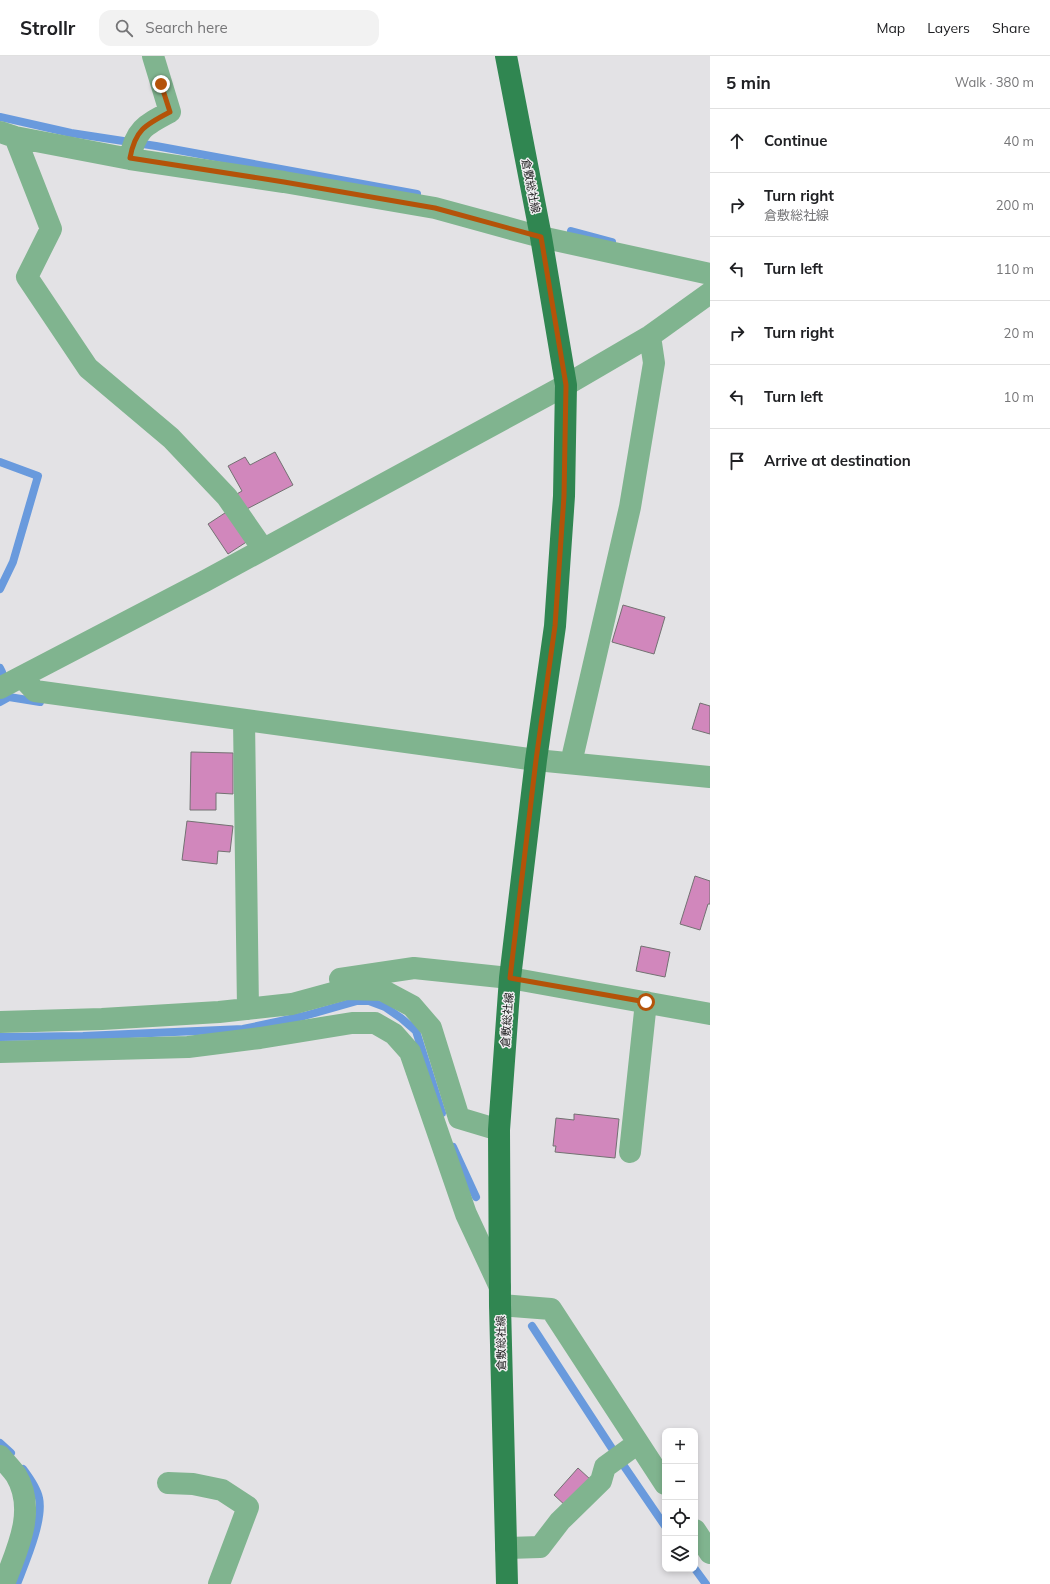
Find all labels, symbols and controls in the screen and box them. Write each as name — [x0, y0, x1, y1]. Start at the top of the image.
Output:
search box — [99, 10, 379, 46]
text: Strollr — [20, 16, 75, 40]
icon: search — [113, 17, 135, 39]
text: Search here — [145, 18, 228, 37]
text: Map — [876, 19, 905, 37]
text: Layers — [927, 19, 970, 37]
text: Share — [992, 19, 1030, 37]
text: 5 min — [726, 72, 771, 93]
text: Walk · 380 m — [955, 74, 1034, 90]
route end — [152, 75, 170, 93]
icon: ahead — [726, 130, 748, 152]
text: Continue — [764, 131, 827, 150]
text: 40 m — [1004, 133, 1034, 149]
street label: 倉敷総社線 — [519, 158, 543, 214]
text: Turn right — [764, 186, 834, 205]
icon: right — [726, 194, 748, 216]
text: 200 m — [996, 197, 1034, 213]
text: 倉敷総社線 — [764, 207, 829, 223]
icon: left — [726, 258, 748, 280]
text: Turn left — [764, 259, 823, 278]
text: 110 m — [996, 261, 1034, 277]
icon: right — [726, 322, 748, 344]
text: Turn right — [764, 323, 834, 342]
text: 20 m — [1004, 325, 1034, 341]
icon: left — [726, 386, 748, 408]
text: Turn left — [764, 387, 823, 406]
text: 10 m — [1004, 389, 1034, 405]
icon: arrive — [726, 450, 748, 472]
text: Arrive at destination — [764, 451, 911, 470]
street label: 倉敷総社線 — [498, 992, 516, 1048]
route start — [637, 993, 655, 1011]
street label: 倉敷総社線 — [494, 1315, 508, 1371]
map controls — [662, 1428, 698, 1572]
button: + — [662, 1428, 698, 1464]
button: − — [662, 1464, 698, 1500]
button: locate — [662, 1500, 698, 1536]
button: layers — [662, 1536, 698, 1572]

